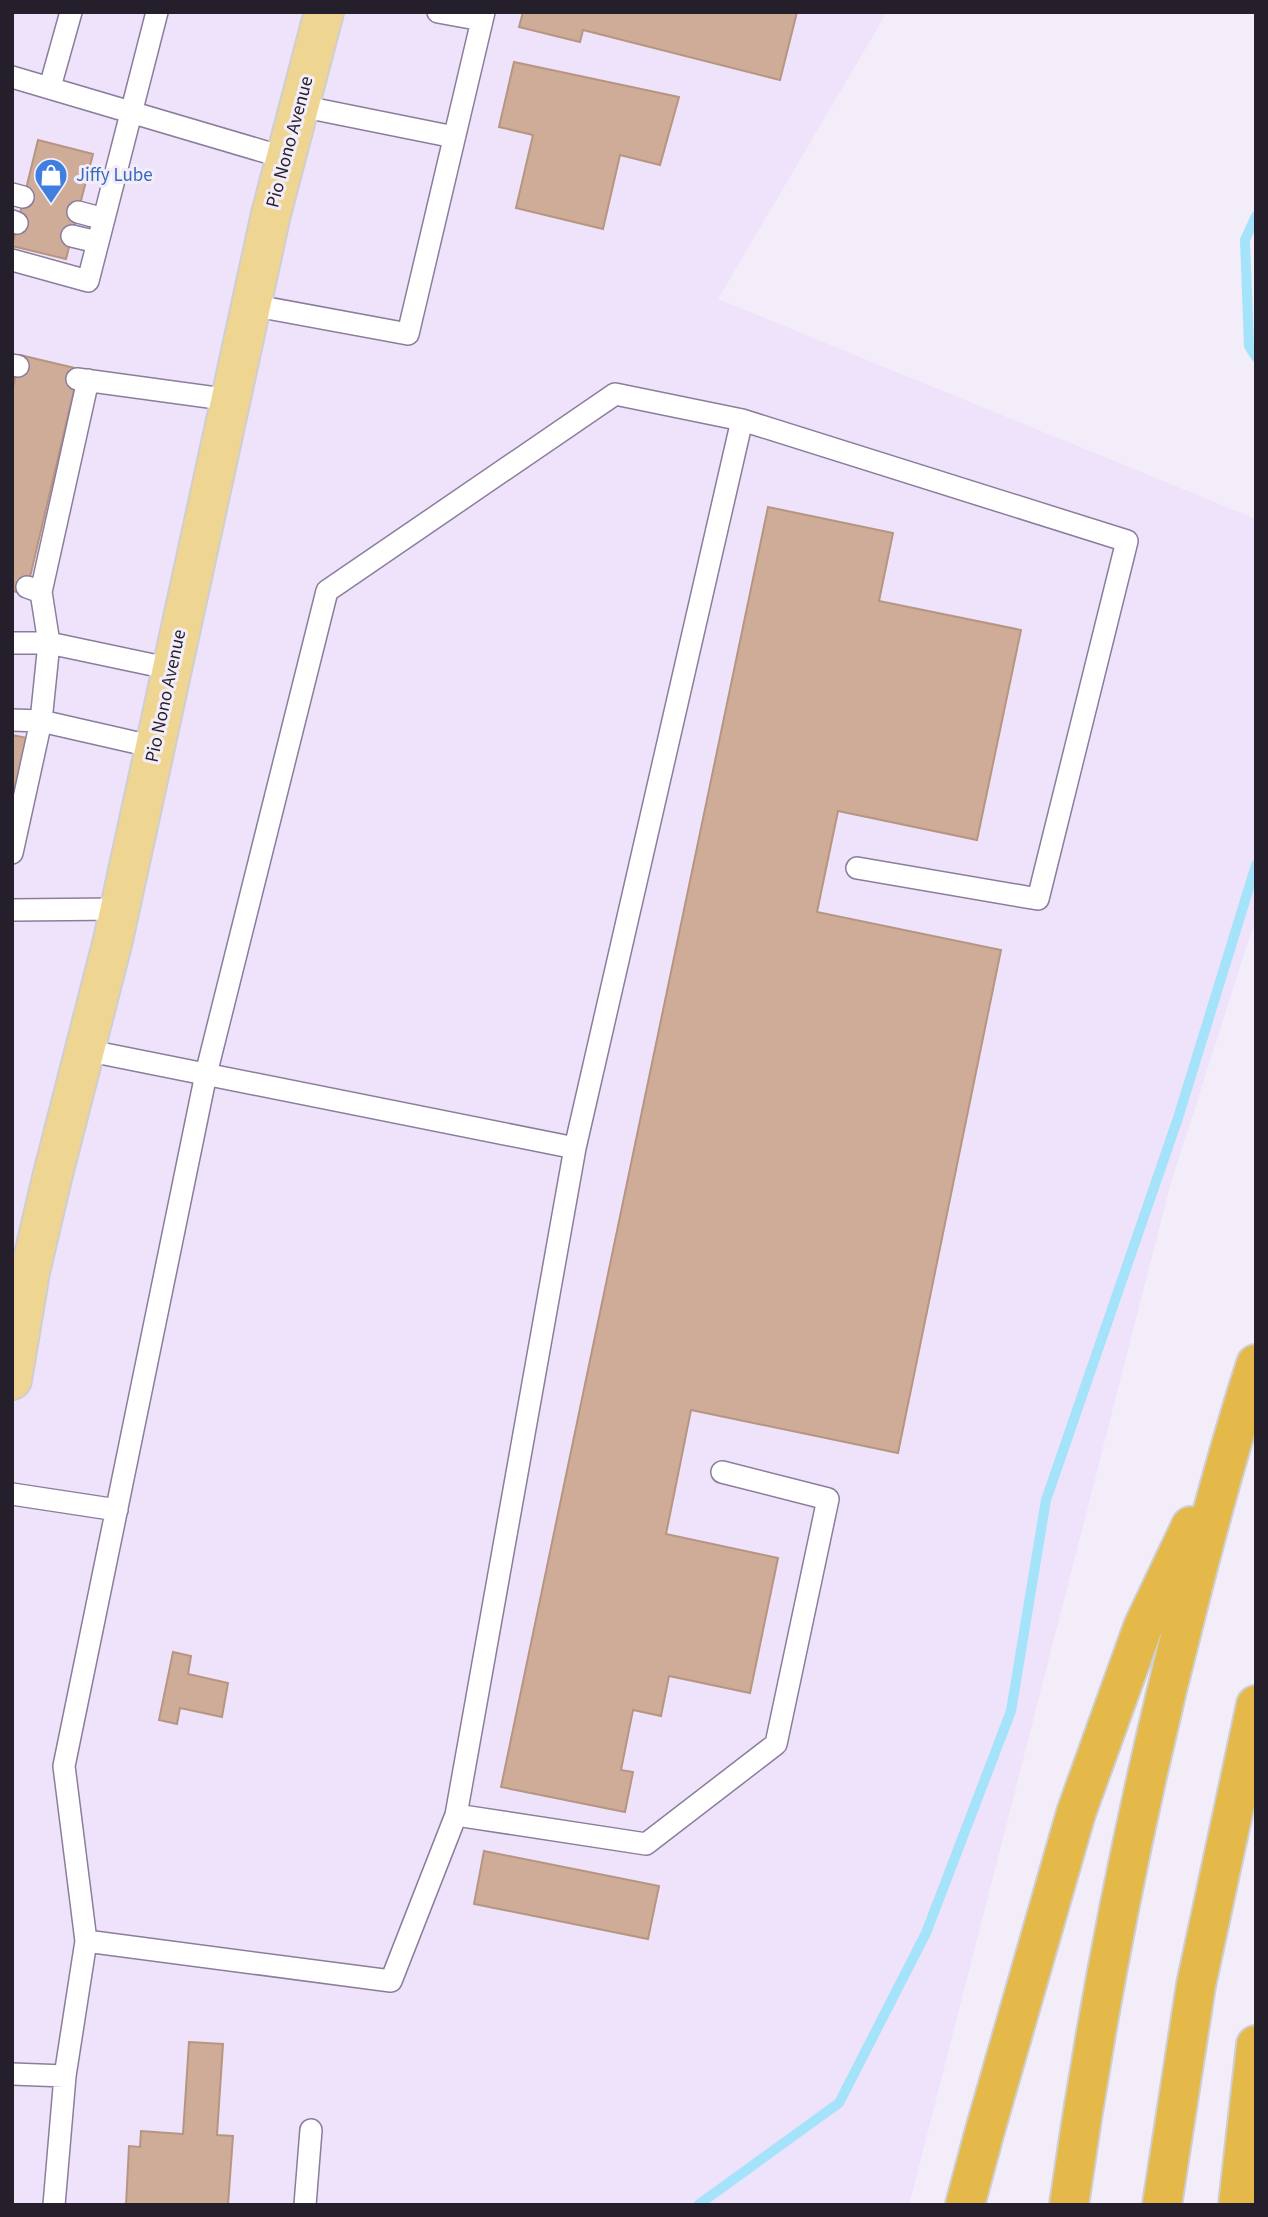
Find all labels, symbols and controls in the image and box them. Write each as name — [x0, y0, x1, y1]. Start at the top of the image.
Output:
street label: Pio Nono Avenue — [259, 73, 321, 211]
shop icon: Jiffy Lube — [32, 156, 70, 205]
place label: Jiffy Lube — [76, 162, 153, 189]
street label: Pio Nono Avenue — [139, 627, 193, 765]

